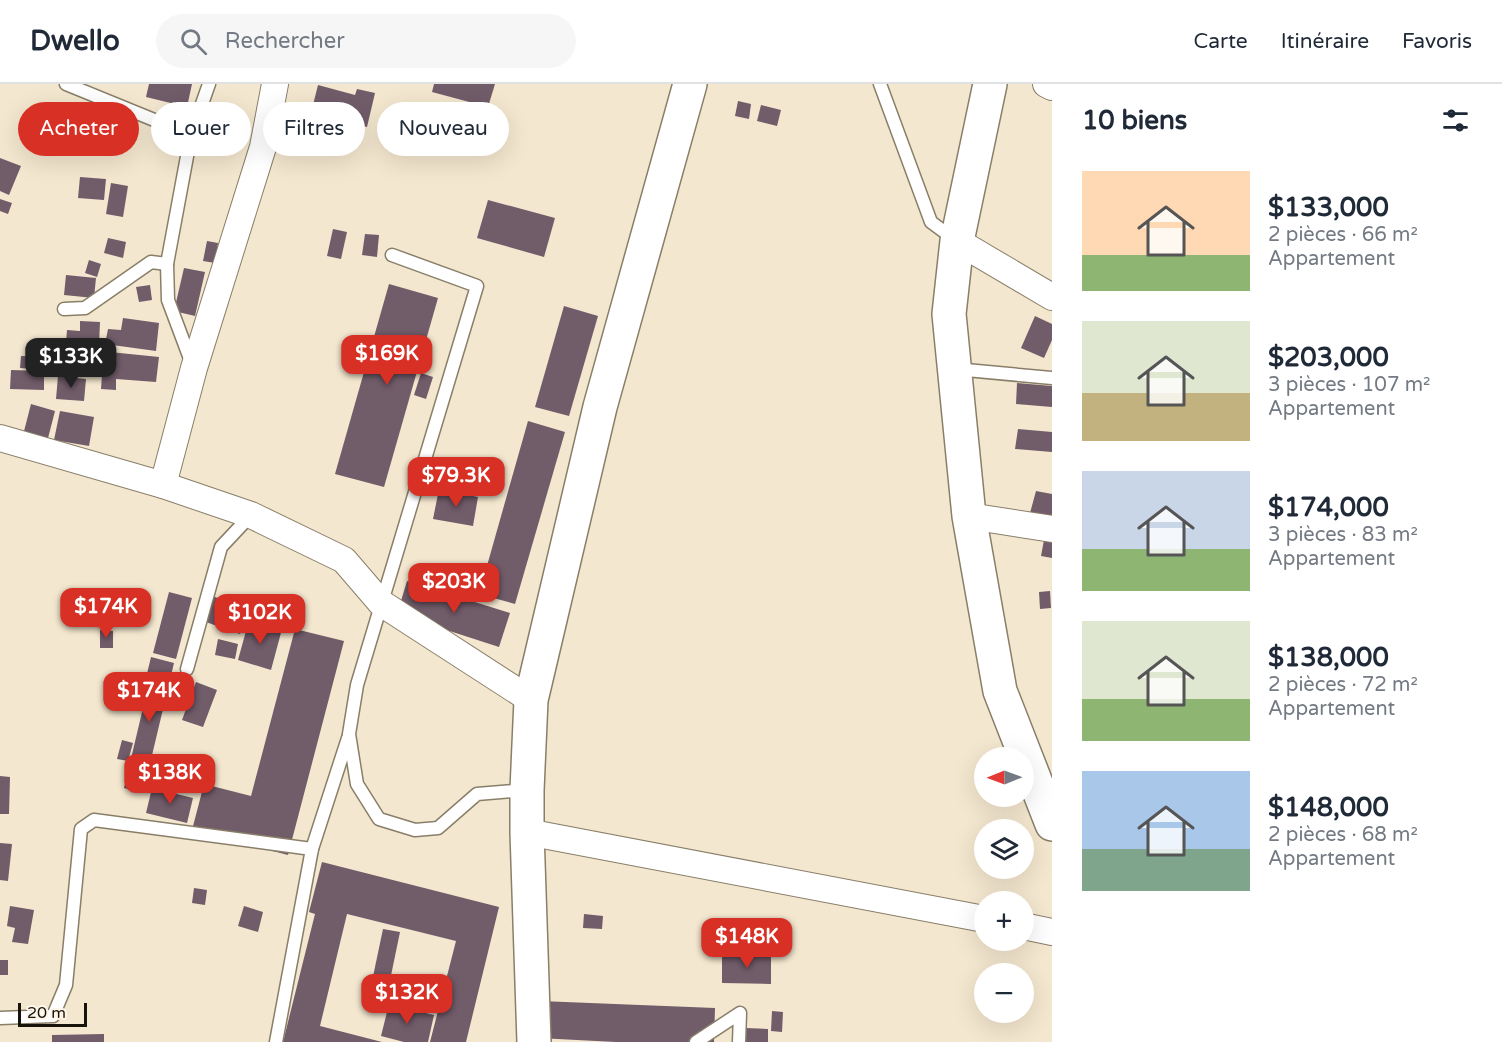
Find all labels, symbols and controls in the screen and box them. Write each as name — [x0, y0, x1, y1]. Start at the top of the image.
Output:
search box — [156, 14, 576, 68]
text: Dwello — [30, 24, 120, 58]
icon: search — [177, 25, 210, 58]
text: Rechercher — [225, 28, 345, 54]
text: Carte — [1194, 29, 1248, 54]
text: Itinéraire — [1281, 29, 1369, 54]
text: Favoris — [1402, 29, 1472, 54]
chip: Acheter — [18, 102, 139, 156]
chip: Louer — [151, 102, 251, 156]
chip: Filtres — [263, 102, 365, 156]
chip: Nouveau — [377, 102, 509, 156]
icon: filters — [1439, 104, 1472, 137]
text: 10 biens — [1082, 105, 1187, 136]
text: $133,000 — [1268, 192, 1389, 223]
icon: home — [1130, 195, 1202, 267]
text: 2 pièces · 66 m² — [1268, 223, 1418, 247]
text: Appartement — [1268, 247, 1395, 271]
pin: $169K — [345, 335, 429, 386]
pin: $133K — [29, 338, 113, 389]
text: $169K — [355, 342, 419, 366]
text: $203,000 — [1268, 342, 1389, 373]
text: $133K — [39, 345, 103, 369]
icon: home — [1130, 345, 1202, 417]
text: 3 pièces · 107 m² — [1268, 373, 1430, 397]
text: Appartement — [1268, 397, 1395, 421]
pin: $79.3K — [407, 457, 505, 508]
text: $79.3K — [422, 464, 490, 488]
text: $174,000 — [1268, 492, 1389, 523]
icon: home — [1130, 495, 1202, 567]
text: 3 pièces · 83 m² — [1268, 523, 1418, 547]
text: Appartement — [1268, 547, 1395, 571]
pin: $203K — [412, 563, 496, 614]
text: $203K — [422, 570, 486, 594]
pin: $174K — [64, 588, 148, 639]
pin: $102K — [218, 594, 302, 645]
text: $174K — [74, 595, 138, 619]
text: $102K — [228, 601, 292, 625]
text: $138,000 — [1268, 642, 1389, 673]
icon: home — [1130, 645, 1202, 717]
pin: $174K — [107, 672, 191, 723]
text: 2 pièces · 72 m² — [1268, 673, 1418, 697]
text: $174K — [117, 679, 181, 703]
text: Appartement — [1268, 697, 1395, 721]
north arrow — [974, 747, 1034, 807]
map controls — [974, 747, 1034, 1023]
pin: $138K — [128, 754, 212, 805]
text: $138K — [138, 761, 202, 785]
text: $148,000 — [1268, 792, 1389, 823]
icon: home — [1130, 795, 1202, 867]
button: layers — [974, 819, 1034, 879]
text: 2 pièces · 68 m² — [1268, 823, 1418, 847]
text: Appartement — [1268, 847, 1395, 871]
button: + — [974, 891, 1034, 951]
pin: $148K — [705, 918, 789, 969]
text: $148K — [715, 925, 779, 949]
button: − — [974, 963, 1034, 1023]
pin: $132K — [365, 974, 449, 1025]
text: $132K — [375, 981, 439, 1005]
scale bar — [18, 1000, 87, 1028]
text: 20 m — [27, 1003, 66, 1023]

